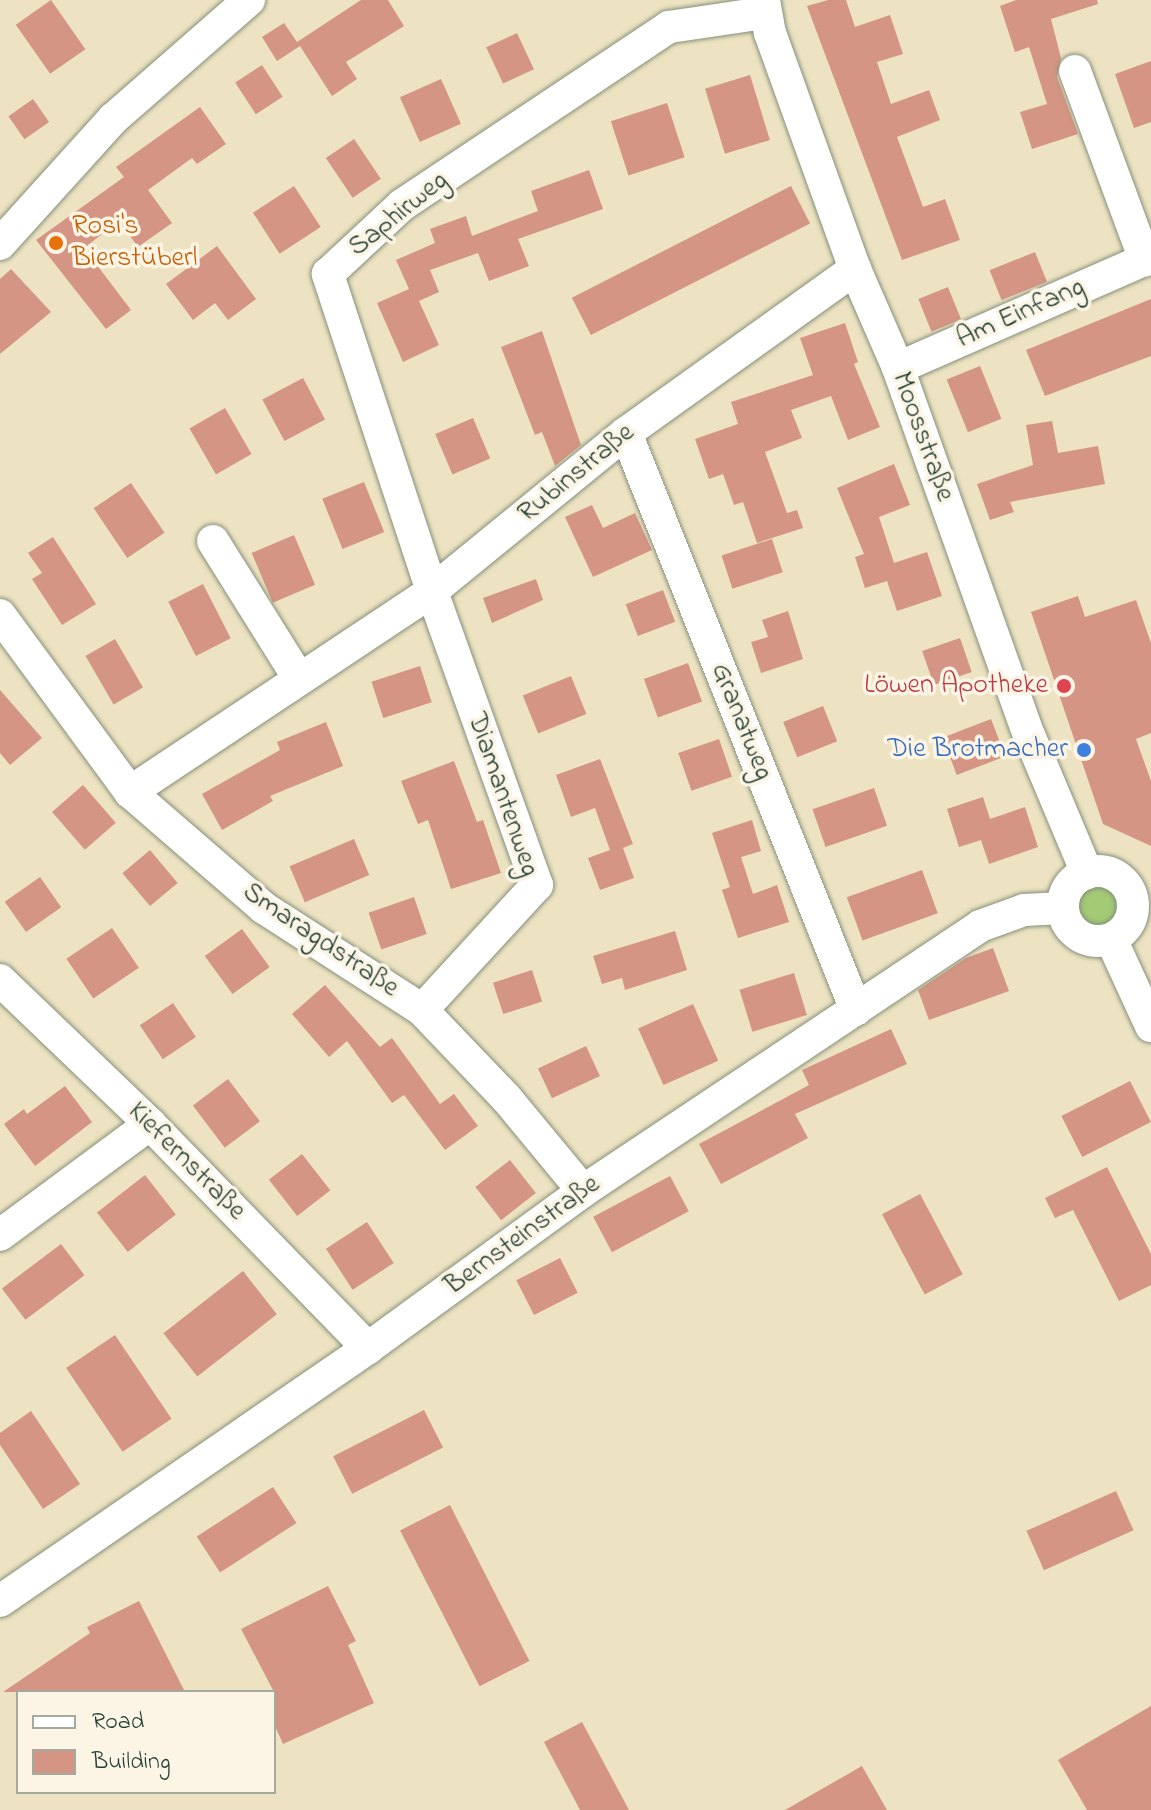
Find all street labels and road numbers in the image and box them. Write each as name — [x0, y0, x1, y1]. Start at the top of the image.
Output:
street label: Saphirweg — [343, 165, 455, 265]
street label: Am Einfang — [952, 271, 1090, 357]
street label: Moosstraße — [883, 368, 961, 506]
street label: Rubinstraße — [512, 417, 642, 531]
street label: Granatweg — [702, 659, 780, 785]
street label: Diamantenweg — [458, 709, 546, 881]
street label: Smaragdstraße — [235, 876, 405, 1006]
street label: Kiefernstraße — [120, 1096, 252, 1228]
street label: Bernsteinstraße — [439, 1168, 607, 1304]

